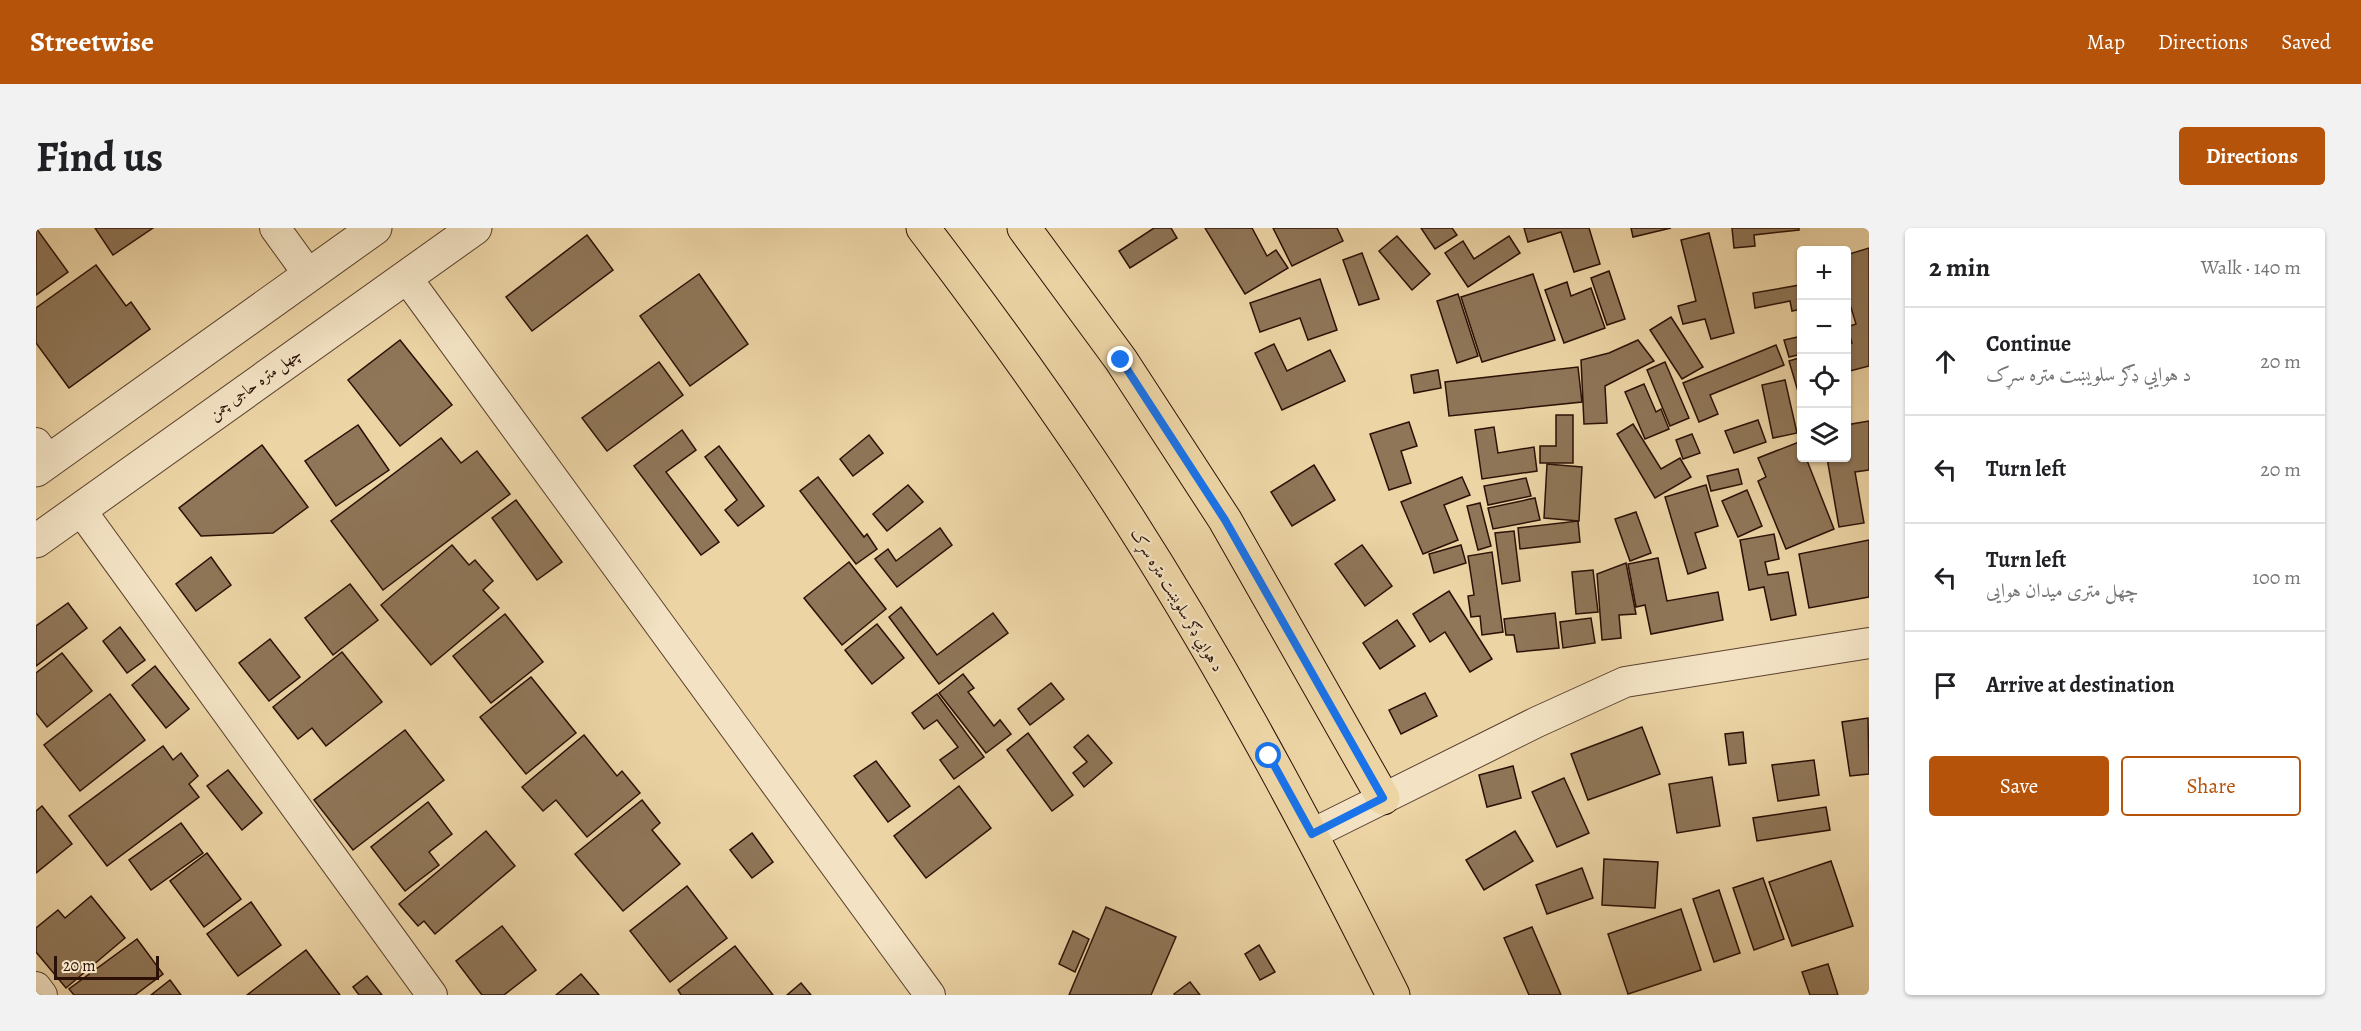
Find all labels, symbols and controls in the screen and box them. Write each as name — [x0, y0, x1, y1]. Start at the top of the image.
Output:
text: Streetwise — [30, 23, 154, 61]
text: Map — [2087, 28, 2125, 56]
text: Directions — [2158, 28, 2248, 56]
text: Saved — [2281, 28, 2331, 56]
button: Directions — [2179, 127, 2325, 185]
text: Find us — [36, 128, 163, 185]
map controls — [1797, 246, 1851, 462]
button: + — [1797, 246, 1851, 300]
text: 2 min — [1929, 250, 1990, 285]
text: Walk · 140 m — [2201, 254, 2301, 281]
button: − — [1797, 300, 1851, 354]
text: Continue — [1986, 329, 2071, 359]
street label: چهل متره حاجی چمن — [204, 343, 306, 425]
icon: ahead — [1929, 345, 1962, 378]
route end — [1107, 346, 1133, 372]
text: 20 m — [2260, 348, 2301, 375]
button: locate — [1797, 354, 1851, 408]
text: د هوايي ډګر سلویښت متره سړک — [1986, 361, 2191, 388]
button: layers — [1797, 408, 1851, 462]
icon: left — [1929, 453, 1962, 486]
text: Turn left — [1986, 454, 2066, 484]
text: 20 m — [2260, 456, 2301, 483]
street label: د هوايي ډګر سلویښت متره سړک — [1124, 524, 1229, 677]
text: Turn left — [1986, 545, 2066, 575]
icon: left — [1929, 561, 1962, 594]
text: 100 m — [2252, 564, 2301, 591]
text: چهل متری میدان هوایی — [1986, 577, 2139, 604]
icon: arrive — [1929, 669, 1962, 702]
text: Arrive at destination — [1986, 670, 2175, 700]
route start — [1255, 742, 1281, 768]
button: Save — [1929, 756, 2109, 816]
button: Share — [2121, 756, 2301, 816]
scale bar — [54, 953, 159, 980]
text: 20 m — [63, 955, 96, 977]

